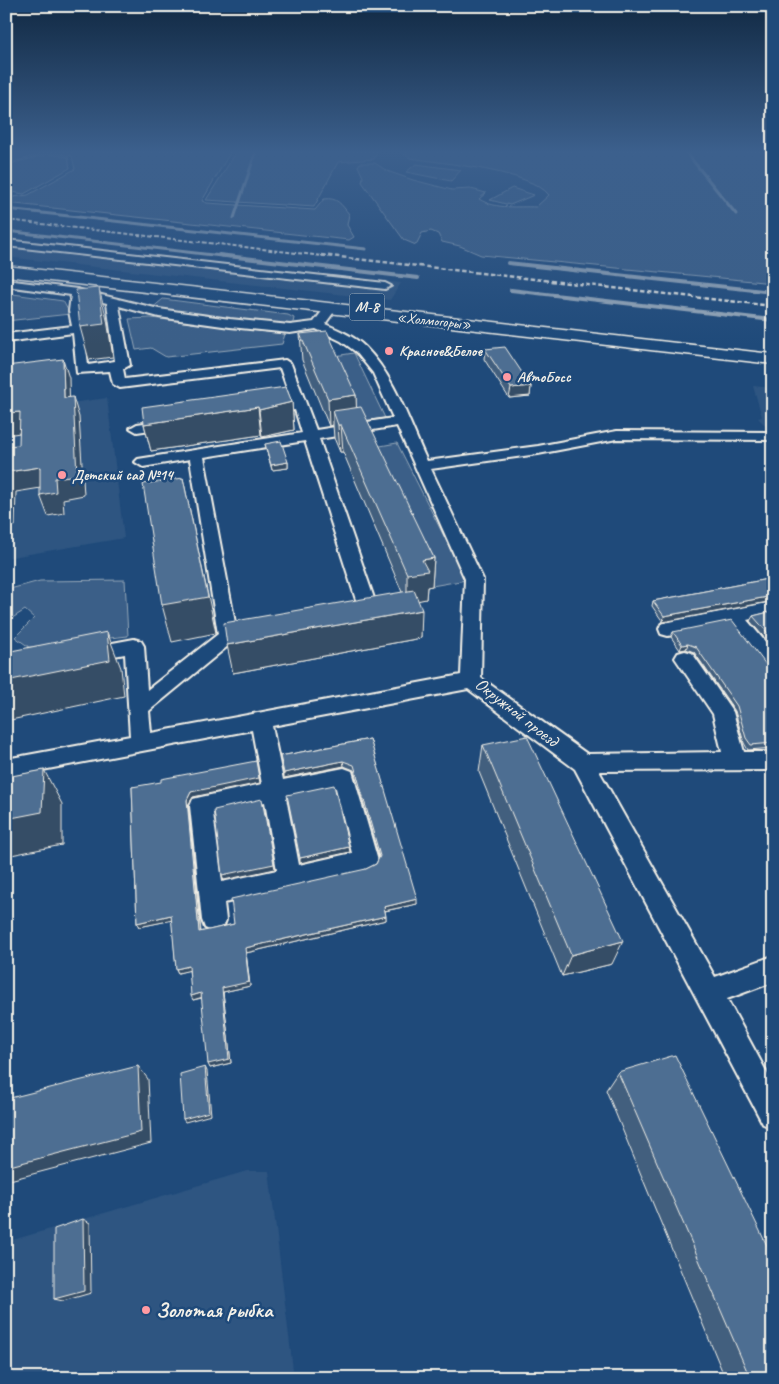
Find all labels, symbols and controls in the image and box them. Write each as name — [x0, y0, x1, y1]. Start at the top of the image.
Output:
road number: М-8 — [350, 294, 384, 320]
street label: «Холмогоры» — [396, 308, 472, 334]
place label: Красное&Белое — [399, 342, 483, 361]
marker: Красное&Белое — [383, 345, 395, 357]
place label: АвтоБосс — [517, 368, 572, 387]
marker: АвтоБосс — [501, 371, 513, 383]
place label: Детский сад №14 — [72, 466, 175, 485]
marker: Детский сад №14 — [56, 469, 68, 481]
street label: Окружной проезд — [471, 673, 564, 752]
place label: Золотая рыбка — [156, 1297, 274, 1323]
marker: Золотая рыбка — [140, 1304, 152, 1316]

